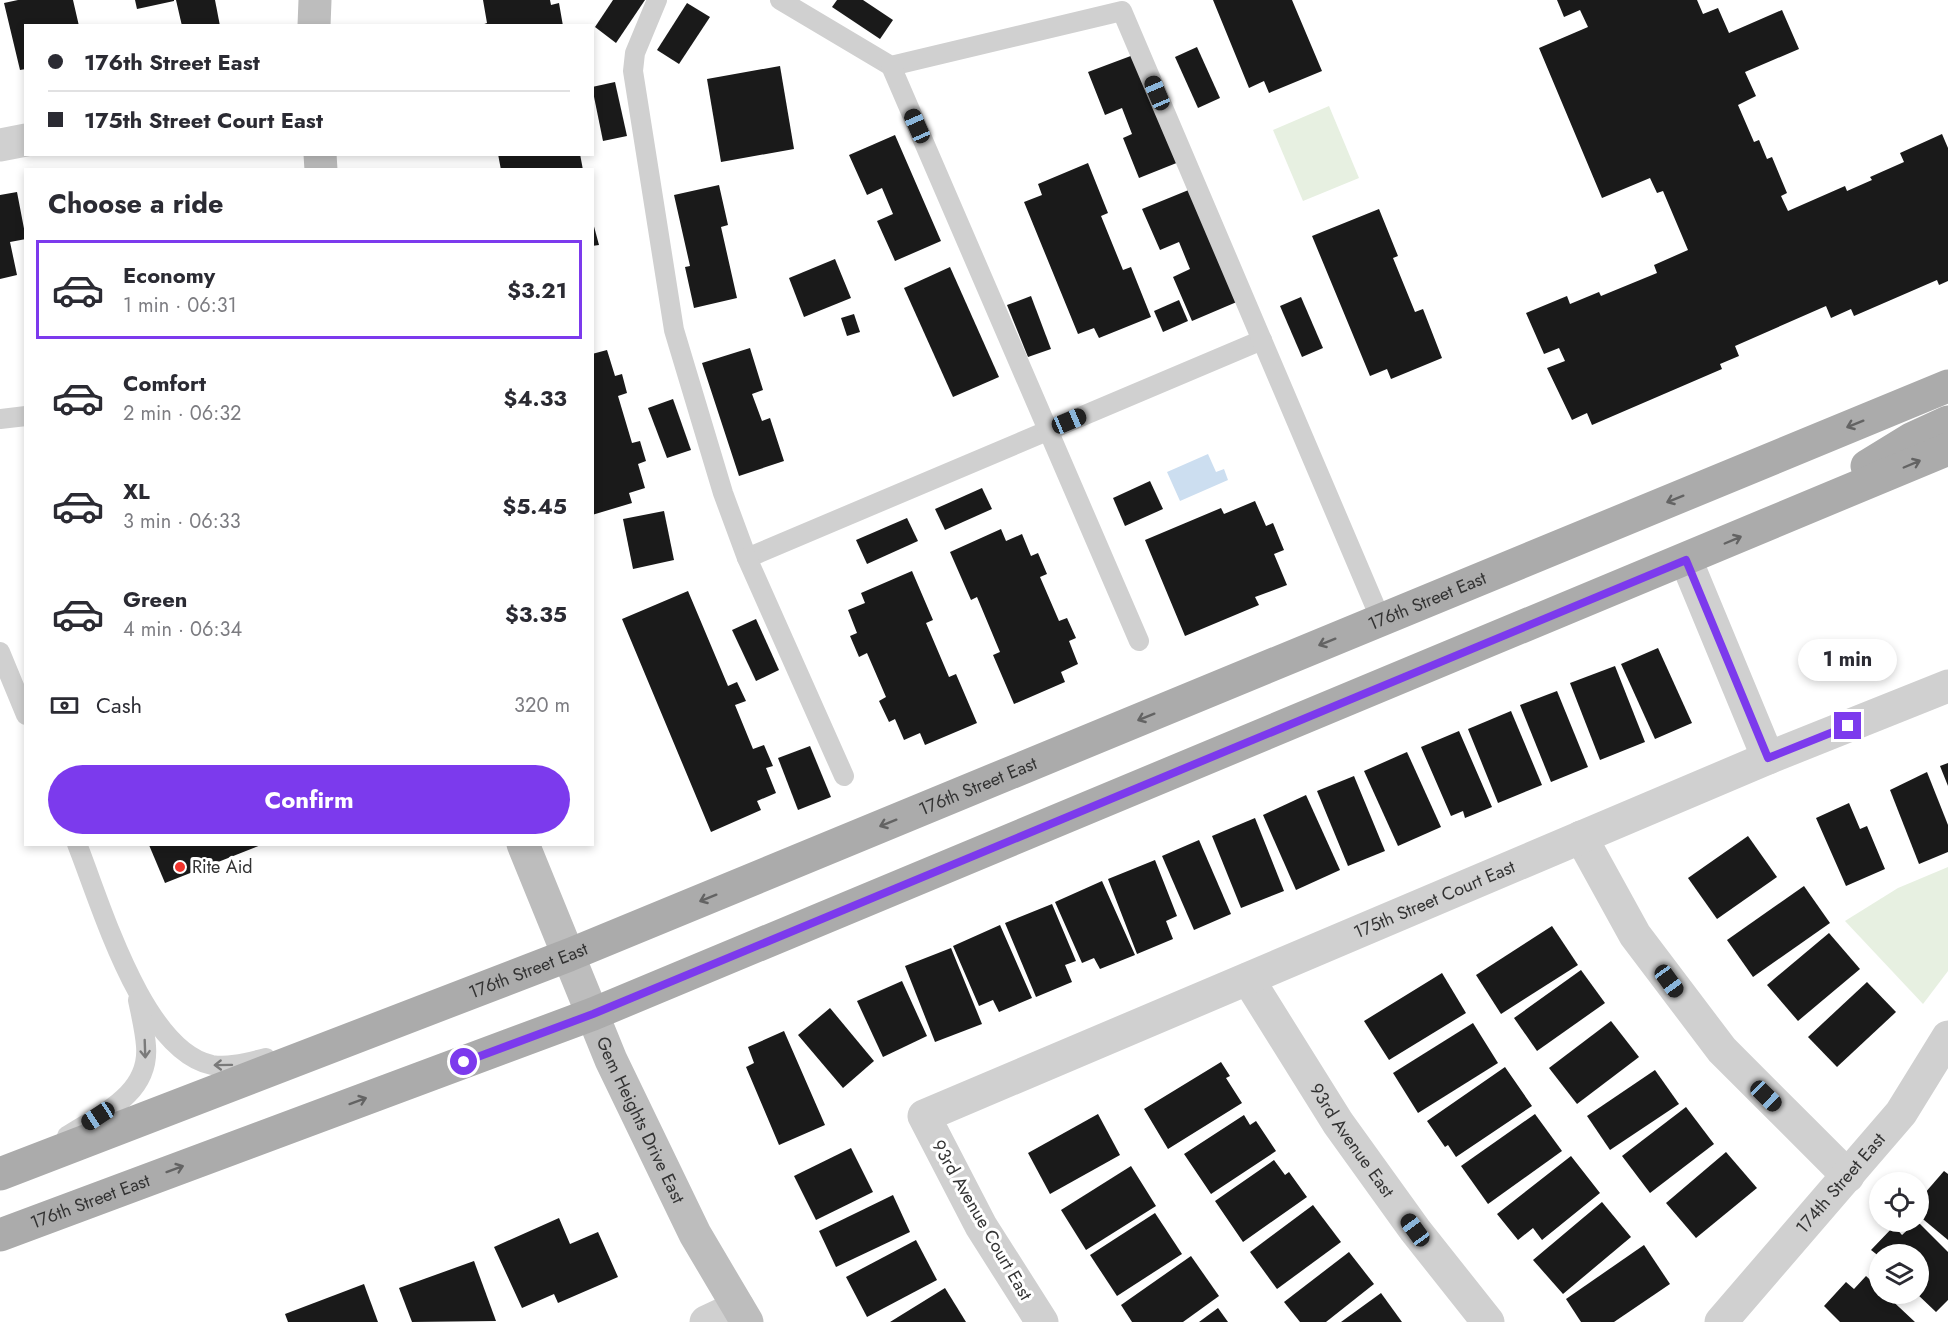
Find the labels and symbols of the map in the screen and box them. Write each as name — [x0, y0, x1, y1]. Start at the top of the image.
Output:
car — [1142, 73, 1172, 113]
car — [901, 106, 933, 146]
car — [1049, 406, 1089, 436]
one-way arrow — [1846, 419, 1865, 430]
one-way arrow — [1903, 458, 1921, 469]
one-way arrow — [1666, 494, 1685, 505]
one-way arrow — [1723, 534, 1742, 545]
street label: 176th Street East — [1364, 565, 1491, 637]
one-way arrow — [1318, 637, 1336, 648]
callout: 1 min — [1798, 639, 1898, 681]
one-way arrow — [1138, 712, 1156, 723]
route end — [1834, 712, 1861, 739]
street label: 176th Street East — [915, 750, 1042, 822]
one-way arrow — [880, 818, 898, 829]
place label: Rite Aid — [192, 854, 253, 880]
street label: 175th Street Court East — [1350, 854, 1520, 945]
marker: Rite Aid — [173, 860, 187, 874]
one-way arrow — [699, 893, 718, 904]
street label: 176th Street East — [465, 935, 592, 1005]
car — [1651, 961, 1687, 1001]
street label: Gem Heights Drive East — [590, 1033, 692, 1208]
one-way arrow — [140, 1038, 151, 1058]
route start — [450, 1048, 477, 1075]
one-way arrow — [214, 1059, 234, 1071]
car — [1747, 1077, 1785, 1115]
street label: 93rd Avenue East — [1303, 1078, 1401, 1203]
one-way arrow — [348, 1095, 366, 1106]
car — [78, 1099, 118, 1133]
street label: 174th Street East — [1790, 1127, 1892, 1239]
street label: 93rd Avenue Court East — [925, 1135, 1039, 1306]
one-way arrow — [165, 1162, 184, 1173]
street label: 176th Street East — [27, 1167, 154, 1236]
car — [1397, 1210, 1433, 1250]

